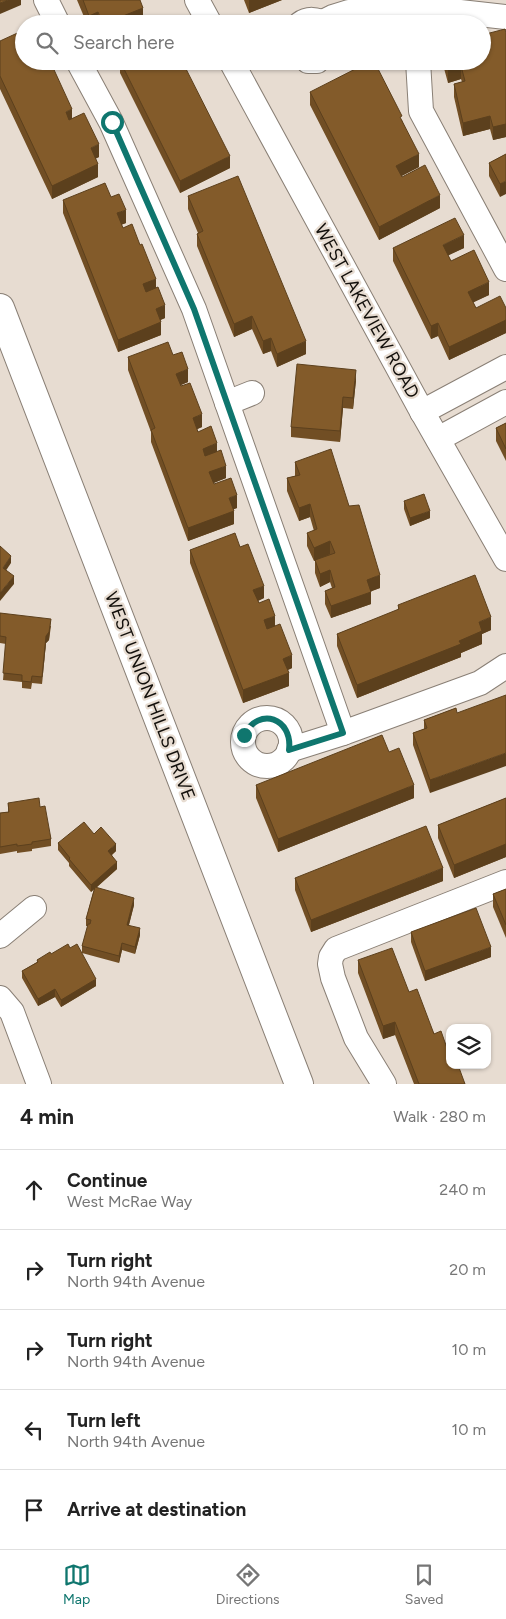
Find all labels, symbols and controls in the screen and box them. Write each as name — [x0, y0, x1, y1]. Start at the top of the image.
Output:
search box — [15, 15, 491, 70]
icon: search — [33, 29, 61, 57]
text: Search here — [73, 31, 175, 54]
route start — [101, 111, 124, 134]
street label: WEST LAKEVIEW ROAD — [310, 220, 424, 402]
street label: WEST UNION HILLS DRIVE — [100, 589, 200, 803]
route end — [233, 724, 256, 747]
map controls — [446, 1024, 491, 1069]
button: layers — [446, 1024, 491, 1069]
text: 4 min — [20, 1104, 74, 1129]
text: Walk · 280 m — [393, 1107, 486, 1126]
text: Continue — [67, 1169, 147, 1192]
icon: ahead — [20, 1176, 48, 1204]
text: 240 m — [439, 1180, 486, 1199]
text: West McRae Way — [67, 1192, 192, 1211]
text: Turn right — [67, 1249, 153, 1272]
icon: right — [20, 1256, 48, 1284]
text: 20 m — [449, 1260, 486, 1279]
text: North 94th Avenue — [67, 1272, 205, 1291]
text: Turn right — [67, 1329, 153, 1352]
icon: right — [20, 1336, 48, 1364]
text: 10 m — [452, 1340, 486, 1359]
text: North 94th Avenue — [67, 1352, 205, 1371]
text: Turn left — [67, 1409, 141, 1432]
icon: left — [20, 1416, 48, 1444]
text: 10 m — [452, 1420, 486, 1439]
text: North 94th Avenue — [67, 1432, 205, 1451]
icon: arrive — [20, 1496, 48, 1524]
text: Arrive at destination — [67, 1498, 246, 1521]
tab: Map — [63, 1561, 91, 1608]
tab: Directions — [216, 1561, 280, 1608]
tab: Saved — [405, 1561, 443, 1608]

